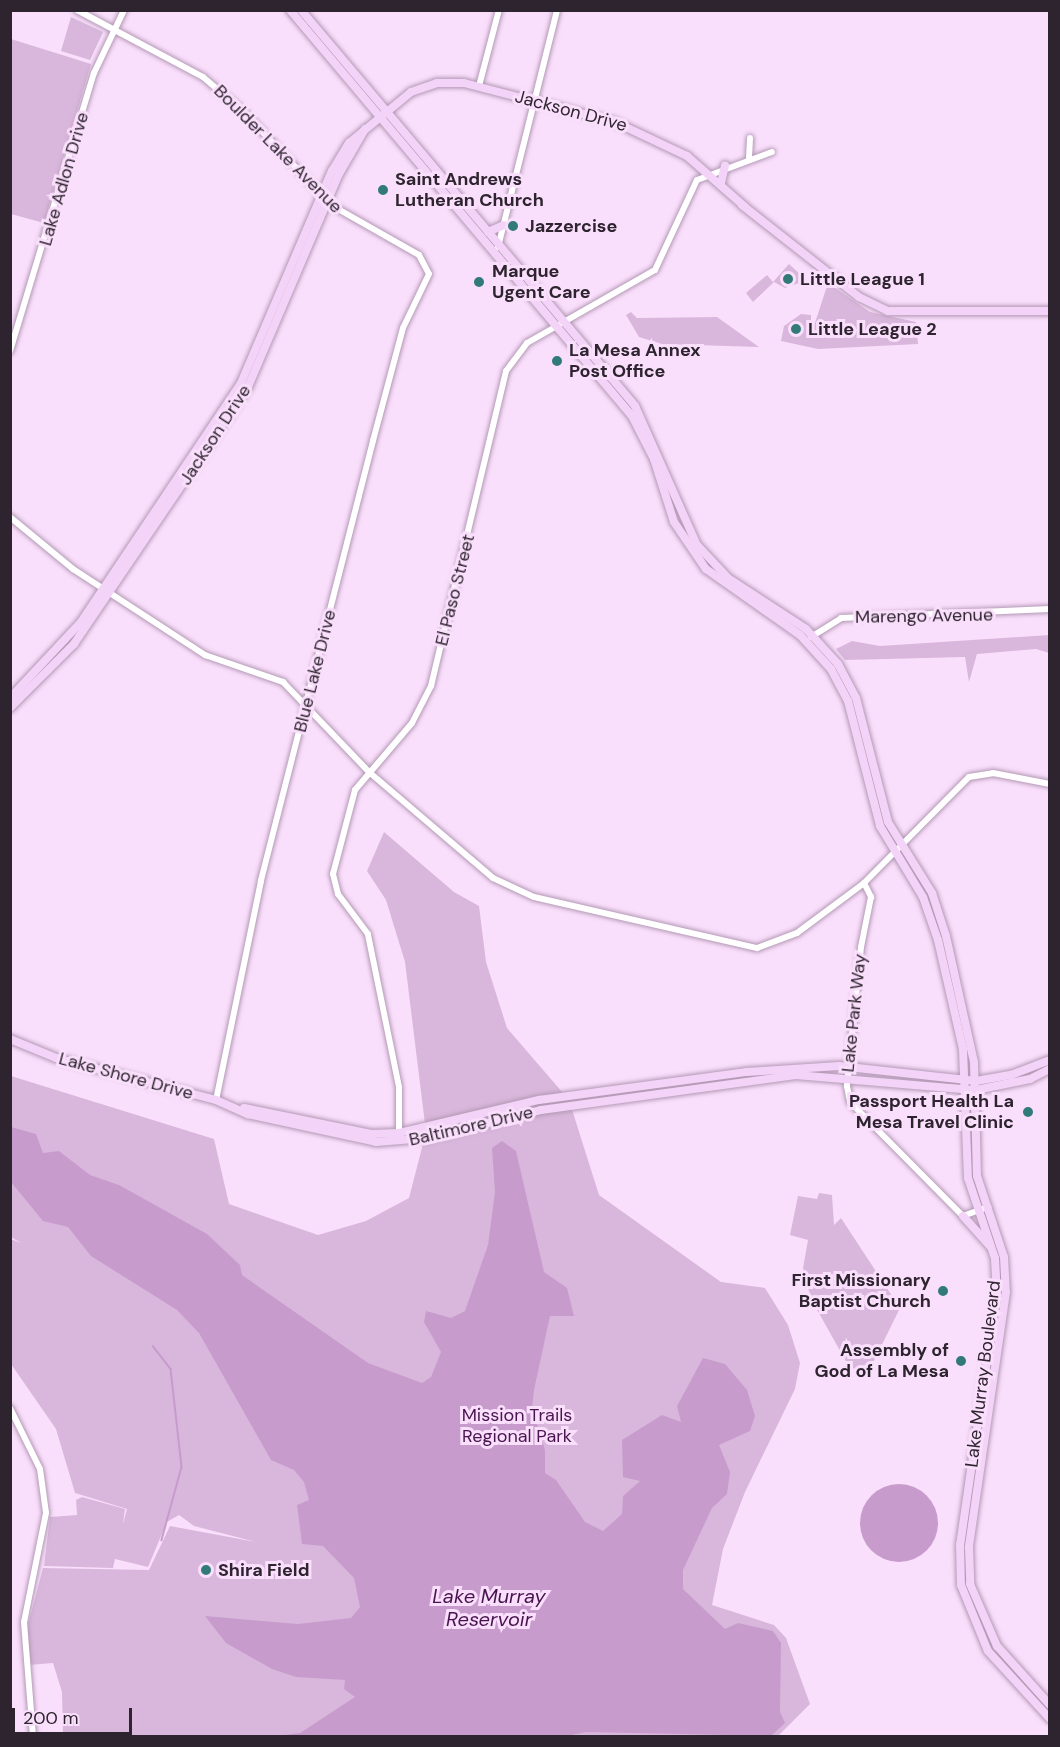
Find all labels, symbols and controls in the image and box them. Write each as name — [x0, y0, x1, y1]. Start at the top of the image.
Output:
street label: Boulder Lake Avenue — [209, 80, 347, 218]
street label: Jackson Drive — [513, 86, 629, 136]
street label: Lake Adlon Drive — [35, 110, 93, 248]
place label: Saint Andrews Lutheran Church — [395, 169, 544, 212]
marker: Saint Andrews Lutheran Church — [376, 183, 390, 197]
place label: Jazzercise — [525, 215, 617, 237]
marker: Jazzercise — [506, 219, 520, 233]
place label: Marque Ugent Care — [492, 261, 591, 304]
place label: Little League 1 — [800, 268, 925, 290]
marker: Little League 1 — [781, 272, 795, 286]
marker: Marque Ugent Care — [470, 273, 488, 291]
place label: Little League 2 — [808, 318, 937, 340]
marker: Little League 2 — [789, 322, 803, 336]
place label: La Mesa Annex Post Office — [569, 340, 700, 382]
marker: La Mesa Annex Post Office — [550, 354, 564, 368]
street label: Jackson Drive — [175, 381, 255, 489]
street label: El Paso Street — [431, 532, 479, 648]
street label: Marengo Avenue — [855, 604, 993, 628]
street label: Blue Lake Drive — [289, 607, 341, 735]
street label: Lake Park Way — [837, 953, 871, 1073]
street label: Lake Shore Drive — [56, 1048, 196, 1104]
place label: Passport Health La Mesa Travel Clinic — [849, 1091, 1014, 1134]
street label: Baltimore Drive — [407, 1101, 535, 1151]
marker: Passport Health La Mesa Travel Clinic — [1019, 1103, 1037, 1121]
place label: First Missionary Baptist Church — [792, 1270, 931, 1312]
street label: Lake Murray Boulevard — [961, 1279, 1005, 1469]
marker: First Missionary Baptist Church — [936, 1284, 950, 1298]
place label: Assembly of God of La Mesa — [814, 1340, 949, 1382]
marker: Assembly of God of La Mesa — [954, 1354, 968, 1368]
park label: Mission Trails Regional Park — [462, 1405, 572, 1448]
place label: Shira Field — [218, 1559, 309, 1581]
marker: Shira Field — [199, 1563, 213, 1577]
water label: Lake Murray Reservoir — [432, 1585, 546, 1632]
scale bar — [15, 1696, 135, 1734]
text: 200 m — [23, 1706, 79, 1730]

